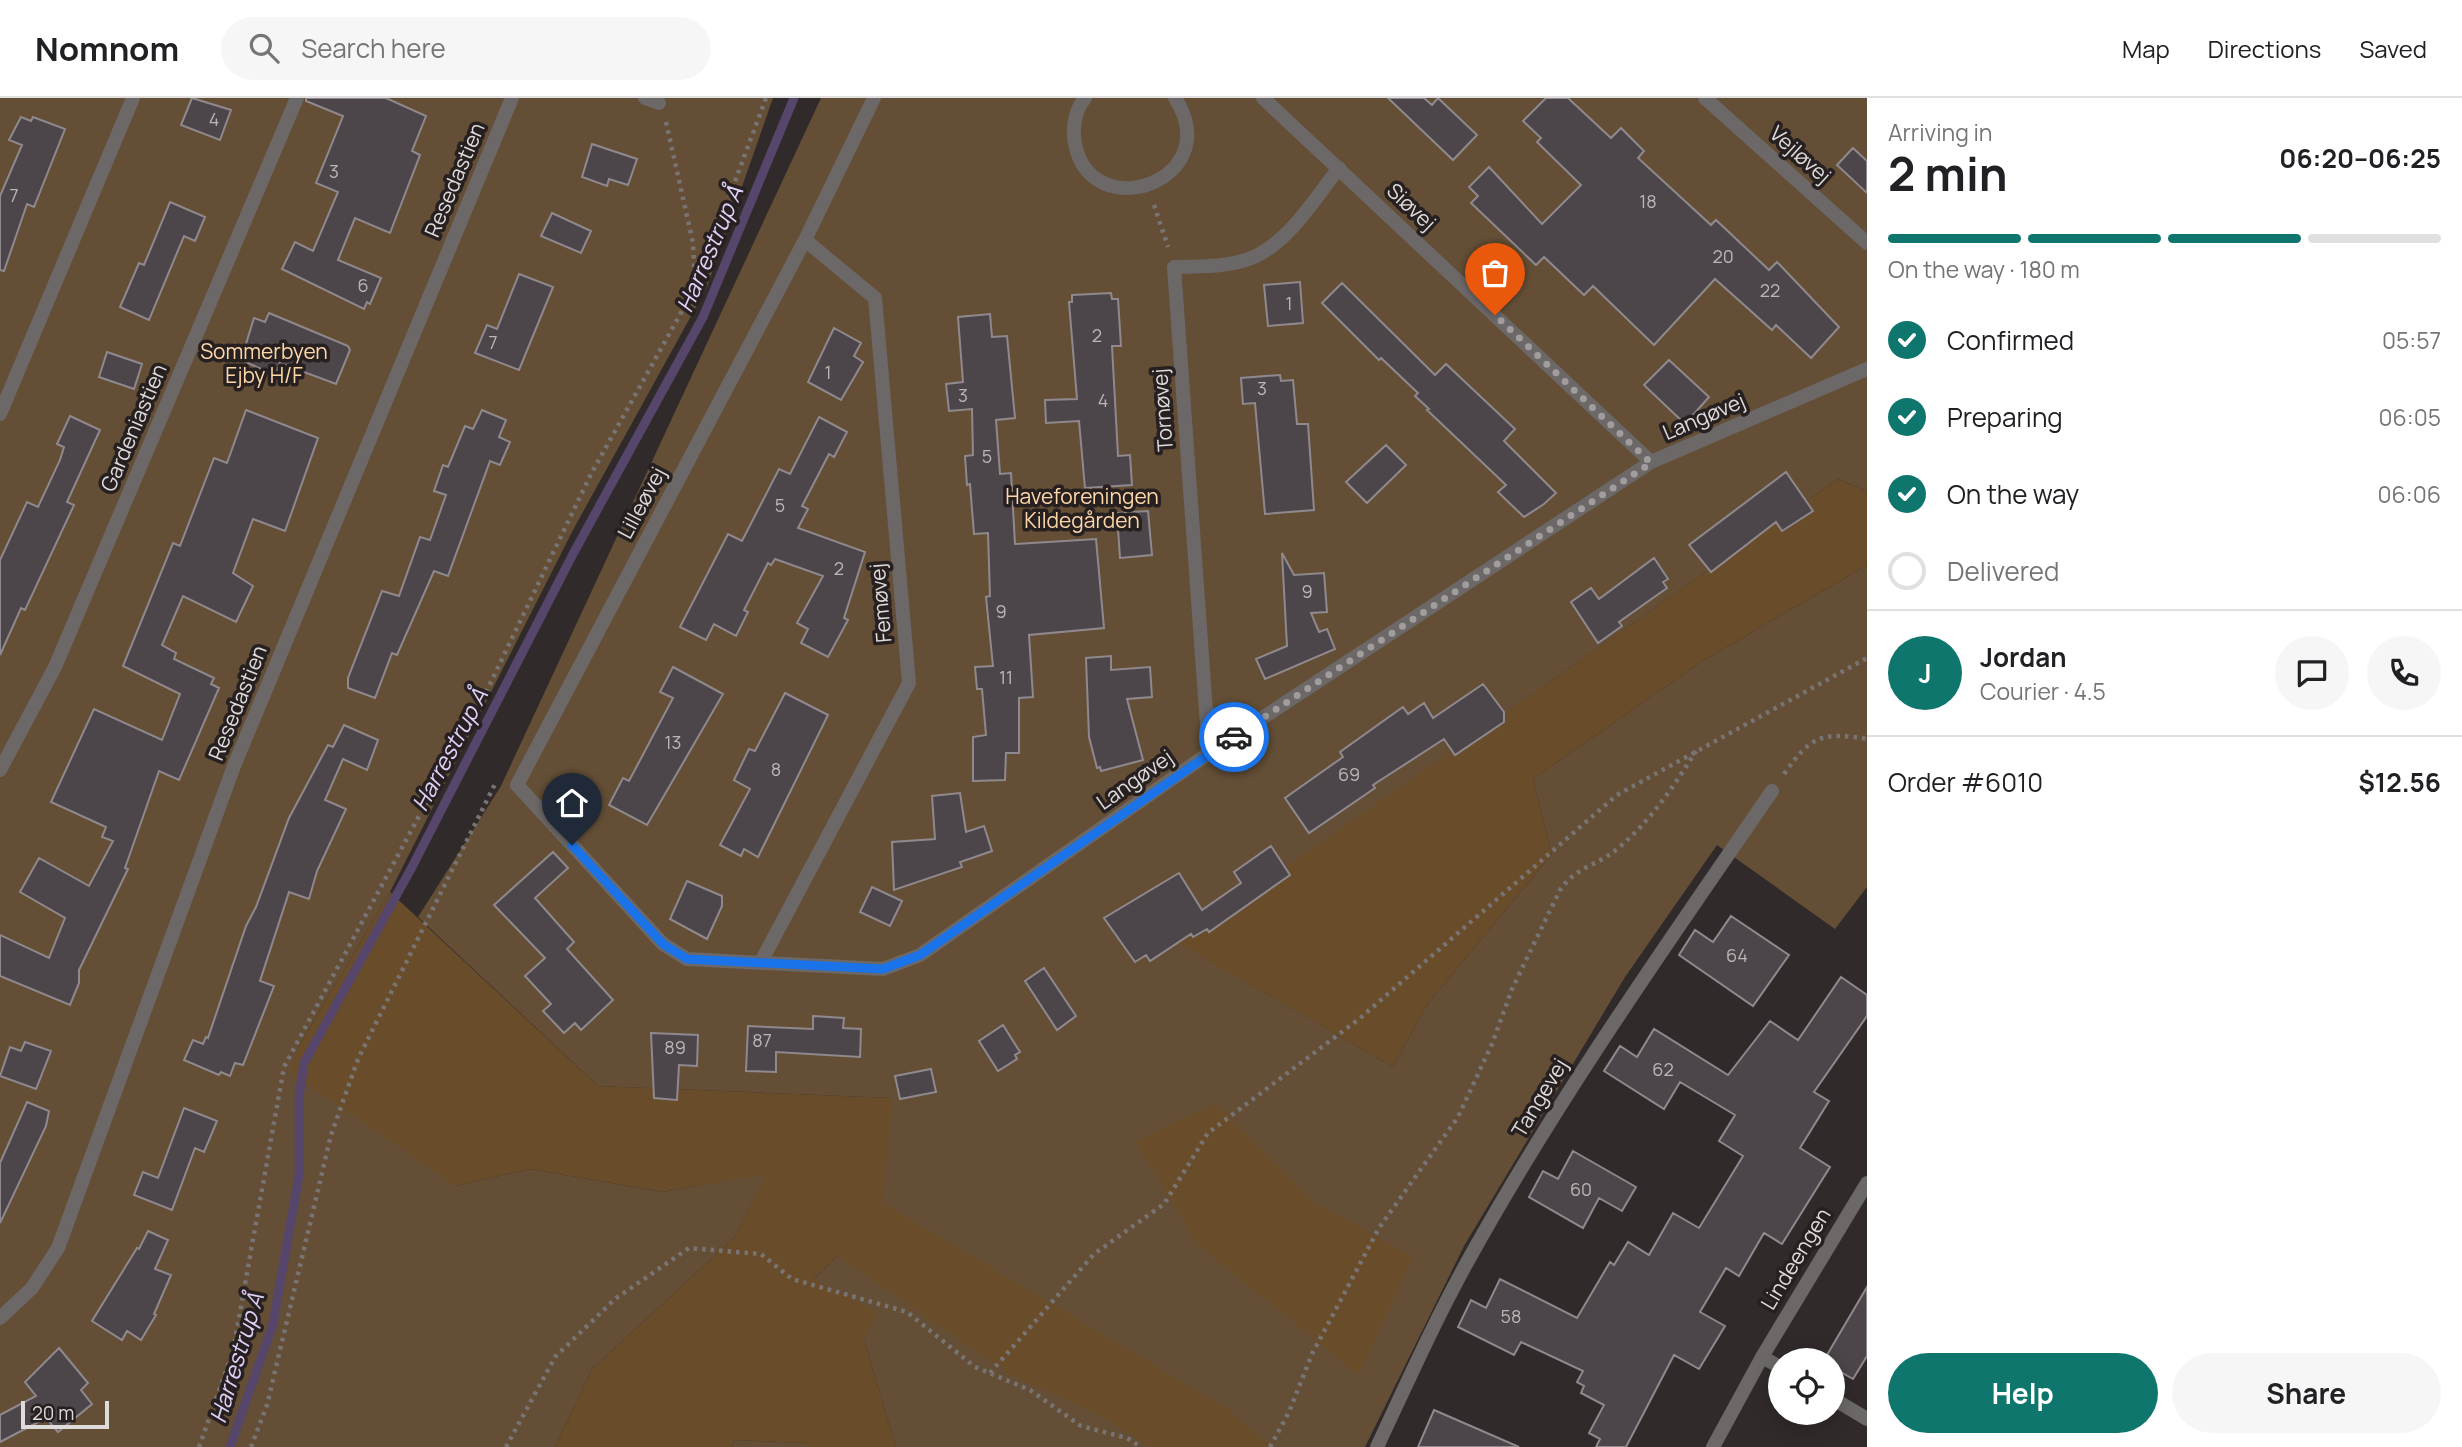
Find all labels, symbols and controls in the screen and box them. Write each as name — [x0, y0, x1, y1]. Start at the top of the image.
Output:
search box — [221, 17, 711, 80]
text: Nomnom — [35, 26, 179, 71]
icon: search — [245, 29, 283, 67]
text: Search here — [301, 30, 446, 66]
text: Map — [2122, 32, 2170, 65]
text: Directions — [2208, 32, 2321, 65]
text: Saved — [2359, 32, 2427, 65]
house number: 4 — [209, 107, 219, 131]
text: Arriving in — [1888, 116, 1993, 148]
street label: Resedastien — [417, 118, 491, 241]
street label: Vejløvej — [1764, 119, 1837, 189]
text: 06:20–06:25 — [2279, 140, 2441, 176]
text: 2 min — [1888, 142, 2008, 205]
house number: 3 — [329, 159, 339, 183]
street label: Siøvej — [1381, 176, 1442, 236]
water label: Harrestrup Å — [668, 179, 751, 317]
house number: 7 — [9, 183, 19, 207]
house number: 18 — [1639, 189, 1657, 213]
pin — [1465, 243, 1525, 315]
house number: 20 — [1712, 244, 1734, 268]
text: On the way · 180 m — [1888, 253, 2080, 285]
icon: bag — [1476, 254, 1514, 292]
house number: 6 — [357, 273, 369, 297]
house number: 22 — [1760, 278, 1780, 302]
house number: 1 — [1285, 291, 1293, 315]
icon: check — [1888, 321, 1926, 359]
text: Confirmed — [1947, 322, 2074, 358]
house number: 2 — [1092, 323, 1102, 347]
text: 05:57 — [2382, 324, 2441, 356]
house number: 7 — [488, 330, 498, 354]
park label: Sommerbyen Ejby H/F — [200, 337, 328, 389]
street label: Gardeniastien — [94, 360, 173, 496]
house number: 1 — [824, 360, 832, 384]
street label: Tornøvej — [1145, 368, 1179, 452]
house number: 3 — [1257, 376, 1267, 400]
house number: 3 — [958, 383, 968, 407]
street label: Langøvej — [1658, 386, 1749, 446]
house number: 4 — [1098, 388, 1108, 412]
icon: check — [1888, 398, 1926, 436]
text: Preparing — [1947, 399, 2063, 435]
text: 06:05 — [2379, 401, 2441, 433]
house number: 5 — [982, 444, 992, 468]
street label: Lilleøvej — [611, 462, 672, 543]
icon: check — [1888, 475, 1926, 513]
text: On the way — [1947, 476, 2079, 512]
text: 06:06 — [2378, 478, 2441, 510]
park label: Haveforeningen Kildegården — [1005, 482, 1159, 534]
house number: 5 — [775, 493, 785, 517]
text: Delivered — [1947, 553, 2059, 589]
house number: 2 — [834, 556, 844, 580]
street label: Femøvej — [863, 562, 897, 644]
house number: 9 — [1301, 579, 1313, 603]
house number: 9 — [995, 599, 1007, 623]
button: chat — [2275, 636, 2349, 710]
button: phone — [2367, 636, 2441, 710]
text: Jordan — [1980, 639, 2066, 675]
street label: Resedastien — [201, 641, 273, 764]
text: J — [1918, 655, 1932, 691]
house number: 11 — [999, 665, 1013, 689]
text: Courier · 4.5 — [1980, 675, 2106, 707]
water label: Harrestrup Å — [403, 681, 495, 816]
courier — [1199, 702, 1269, 772]
icon: car — [1215, 718, 1253, 756]
house number: 13 — [665, 730, 681, 754]
street label: Langøvej — [1091, 743, 1178, 816]
house number: 8 — [771, 757, 781, 781]
house number: 69 — [1338, 762, 1360, 786]
text: Order #6010 — [1888, 764, 2043, 800]
text: $12.56 — [2359, 764, 2441, 800]
pin — [542, 773, 602, 845]
icon: home — [553, 784, 591, 822]
house number: 64 — [1726, 943, 1748, 967]
house number: 87 — [752, 1028, 772, 1052]
house number: 89 — [664, 1035, 686, 1059]
street label: Tangevej — [1505, 1053, 1574, 1142]
house number: 62 — [1652, 1057, 1674, 1081]
house number: 60 — [1570, 1177, 1592, 1201]
street label: Lindeengen — [1754, 1202, 1837, 1315]
water label: Harrestrup Å — [201, 1287, 271, 1427]
house number: 58 — [1501, 1304, 1521, 1328]
map controls — [1768, 1348, 1845, 1425]
button: locate — [1768, 1348, 1845, 1425]
button: Help — [1888, 1353, 2158, 1433]
button: Share — [2172, 1353, 2441, 1433]
scale bar — [21, 1398, 108, 1430]
text: 20 m — [32, 1400, 74, 1426]

